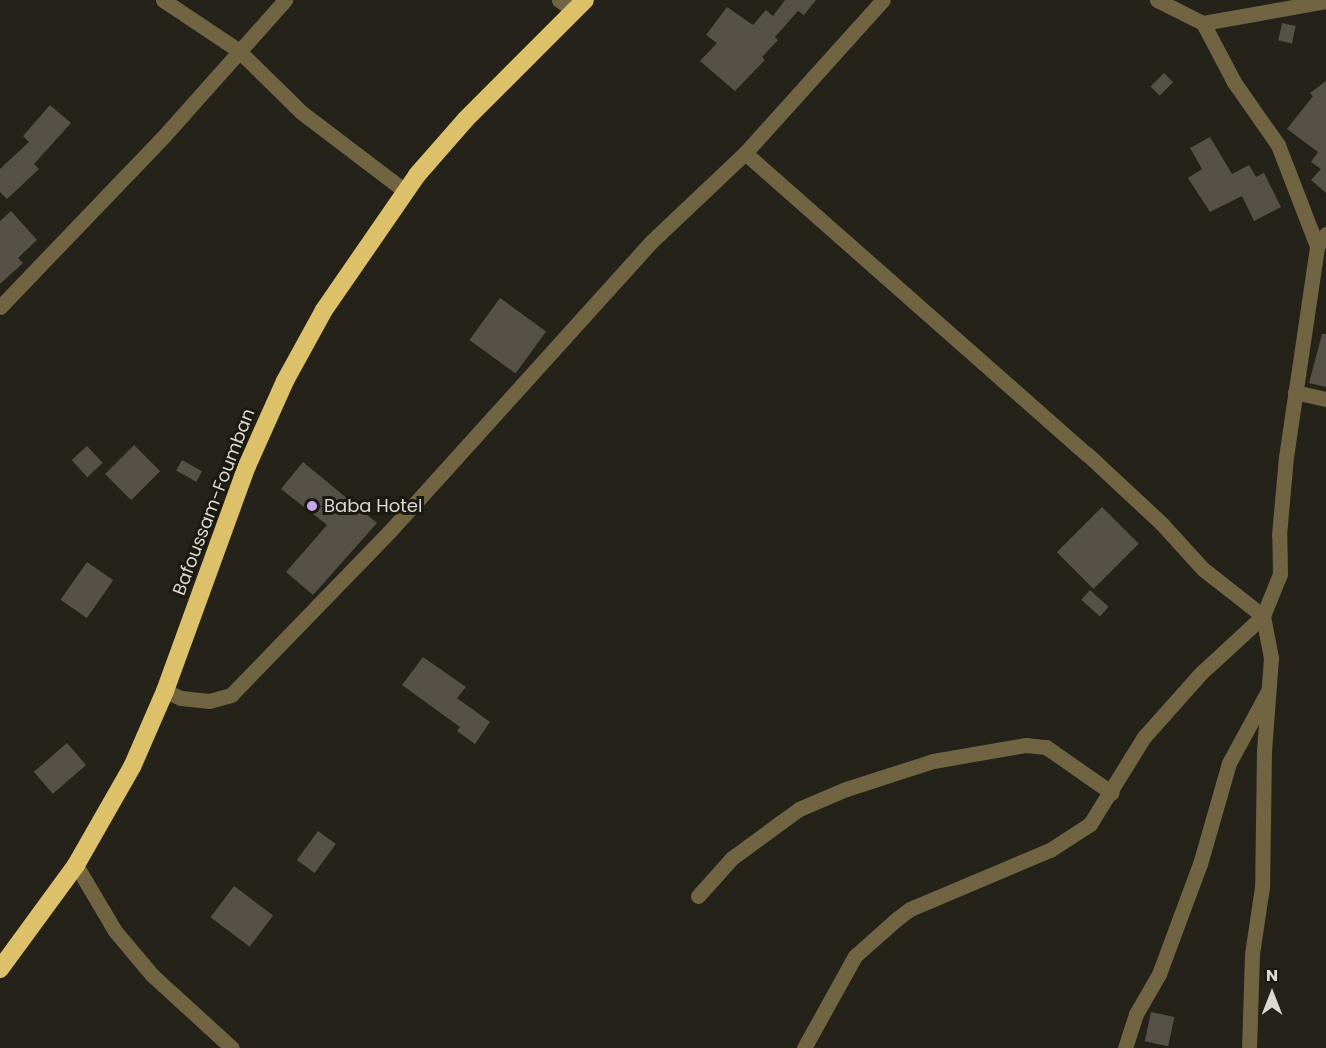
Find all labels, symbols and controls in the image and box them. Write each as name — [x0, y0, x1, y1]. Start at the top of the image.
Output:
street label: Bafoussam-Foumban — [168, 406, 260, 598]
place label: Baba Hotel — [324, 495, 422, 517]
marker: Baba Hotel — [305, 499, 319, 513]
north arrow — [1242, 964, 1302, 1024]
text: N — [1266, 964, 1278, 987]

